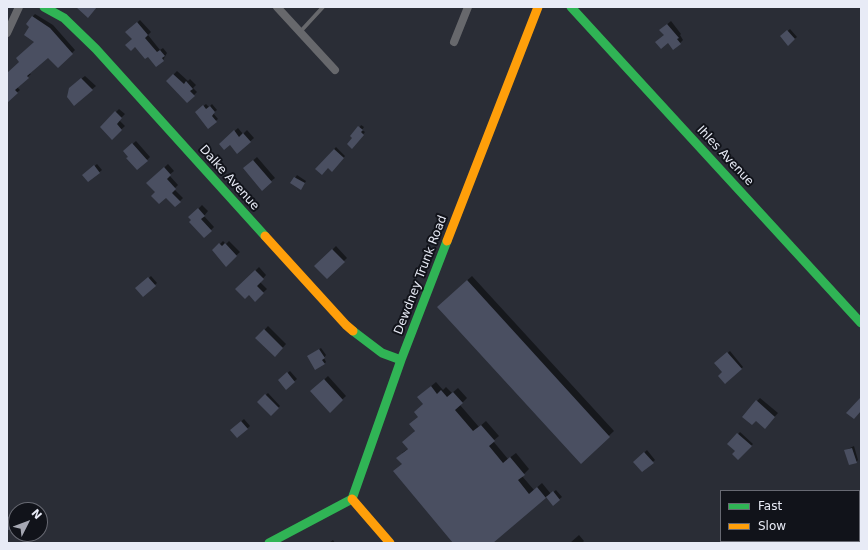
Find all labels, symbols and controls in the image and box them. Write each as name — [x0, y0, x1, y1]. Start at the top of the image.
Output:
street label: Ihles Avenue — [694, 123, 756, 189]
street label: Dalke Avenue — [196, 143, 262, 213]
street label: Dewdney Trunk Road — [392, 213, 450, 337]
legend — [720, 490, 860, 542]
text: Fast — [758, 499, 782, 513]
north arrow — [8, 502, 48, 542]
text: N — [29, 507, 44, 522]
text: Slow — [758, 519, 786, 533]

